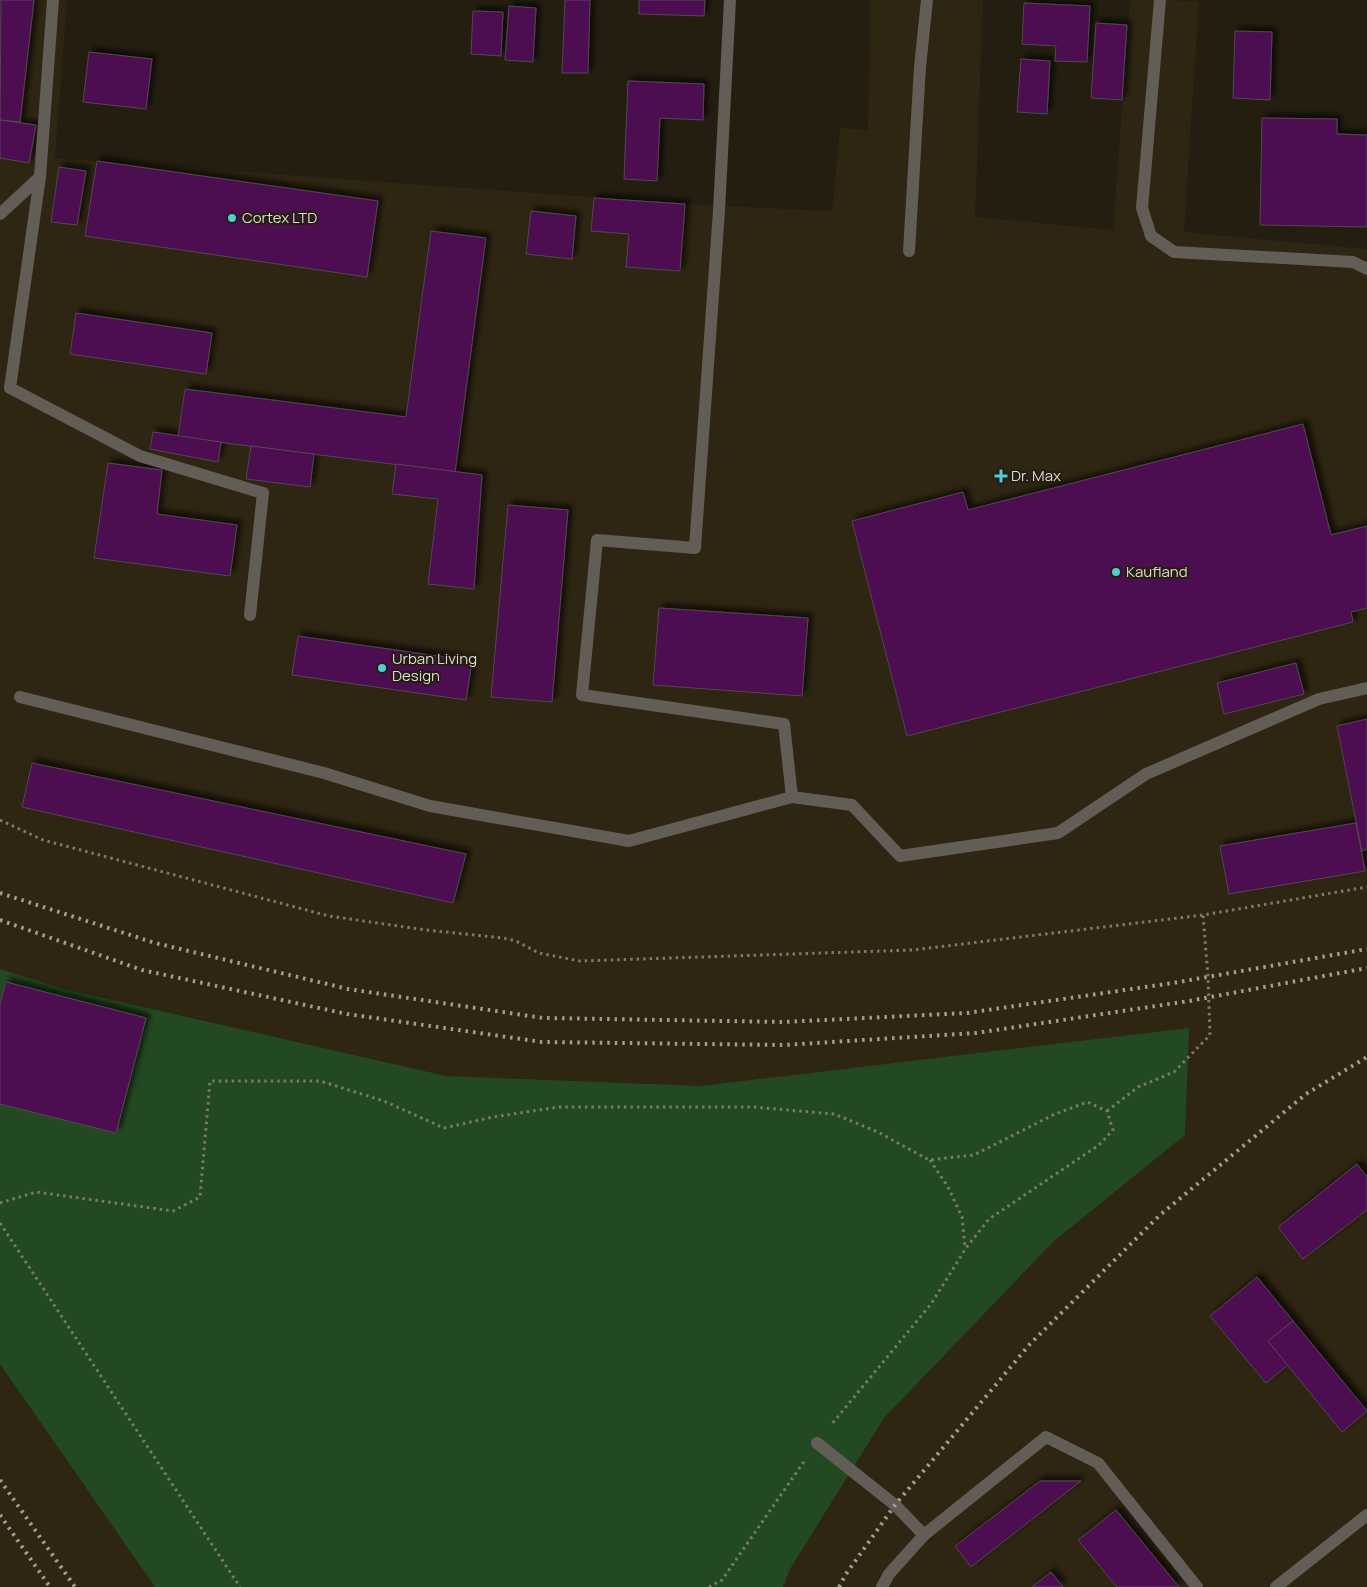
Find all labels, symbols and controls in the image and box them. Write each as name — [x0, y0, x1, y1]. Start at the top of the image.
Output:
place label: Cortex LTD — [242, 207, 317, 228]
marker: Cortex LTD — [226, 212, 238, 224]
place label: Dr. Max — [1011, 465, 1061, 486]
marker: Dr. Max — [995, 470, 1007, 482]
place label: Kaufland — [1126, 561, 1188, 582]
marker: Kaufland — [1110, 566, 1122, 578]
place label: Urban Living Design — [392, 648, 477, 686]
marker: Urban Living Design — [376, 662, 388, 674]

